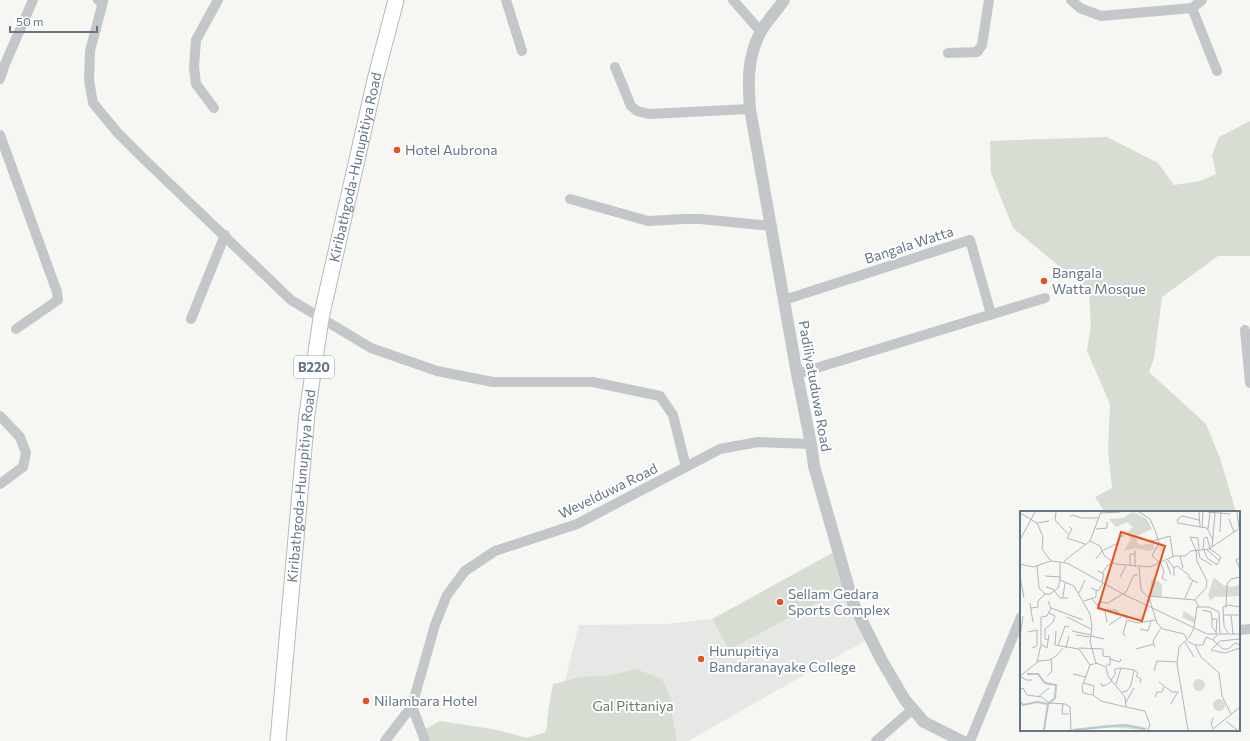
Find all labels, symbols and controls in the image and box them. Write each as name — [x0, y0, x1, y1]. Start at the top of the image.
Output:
scale bar — [10, 8, 97, 34]
text: 50 m — [16, 14, 44, 28]
street label: Kiribathgoda-Hunupitiya Road — [325, 71, 385, 264]
place label: Hotel Aubrona — [405, 141, 498, 158]
marker: Hotel Aubrona — [392, 145, 402, 155]
street label: Bangala Watta — [862, 222, 955, 267]
place label: Bangala Watta Mosque — [1052, 264, 1146, 297]
marker: Bangala Watta Mosque — [1039, 276, 1049, 286]
street label: Padiliyatuduwa Road — [796, 319, 835, 453]
road number: B220 — [294, 356, 334, 378]
street label: Kiribathgoda-Hunupitiya Road — [283, 388, 318, 583]
street label: Wevelduwa Road — [555, 459, 660, 522]
inset map — [1020, 511, 1240, 731]
place label: Sellam Gedara Sports Complex — [788, 585, 891, 618]
marker: Sellam Gedara Sports Complex — [775, 597, 785, 607]
place label: Hunupitiya Bandaranayake College — [709, 642, 856, 675]
marker: Hunupitiya Bandaranayake College — [696, 654, 706, 664]
place label: Nilambara Hotel — [374, 692, 478, 709]
marker: Nilambara Hotel — [361, 696, 371, 706]
park label: Gal Pittaniya — [592, 697, 674, 714]

